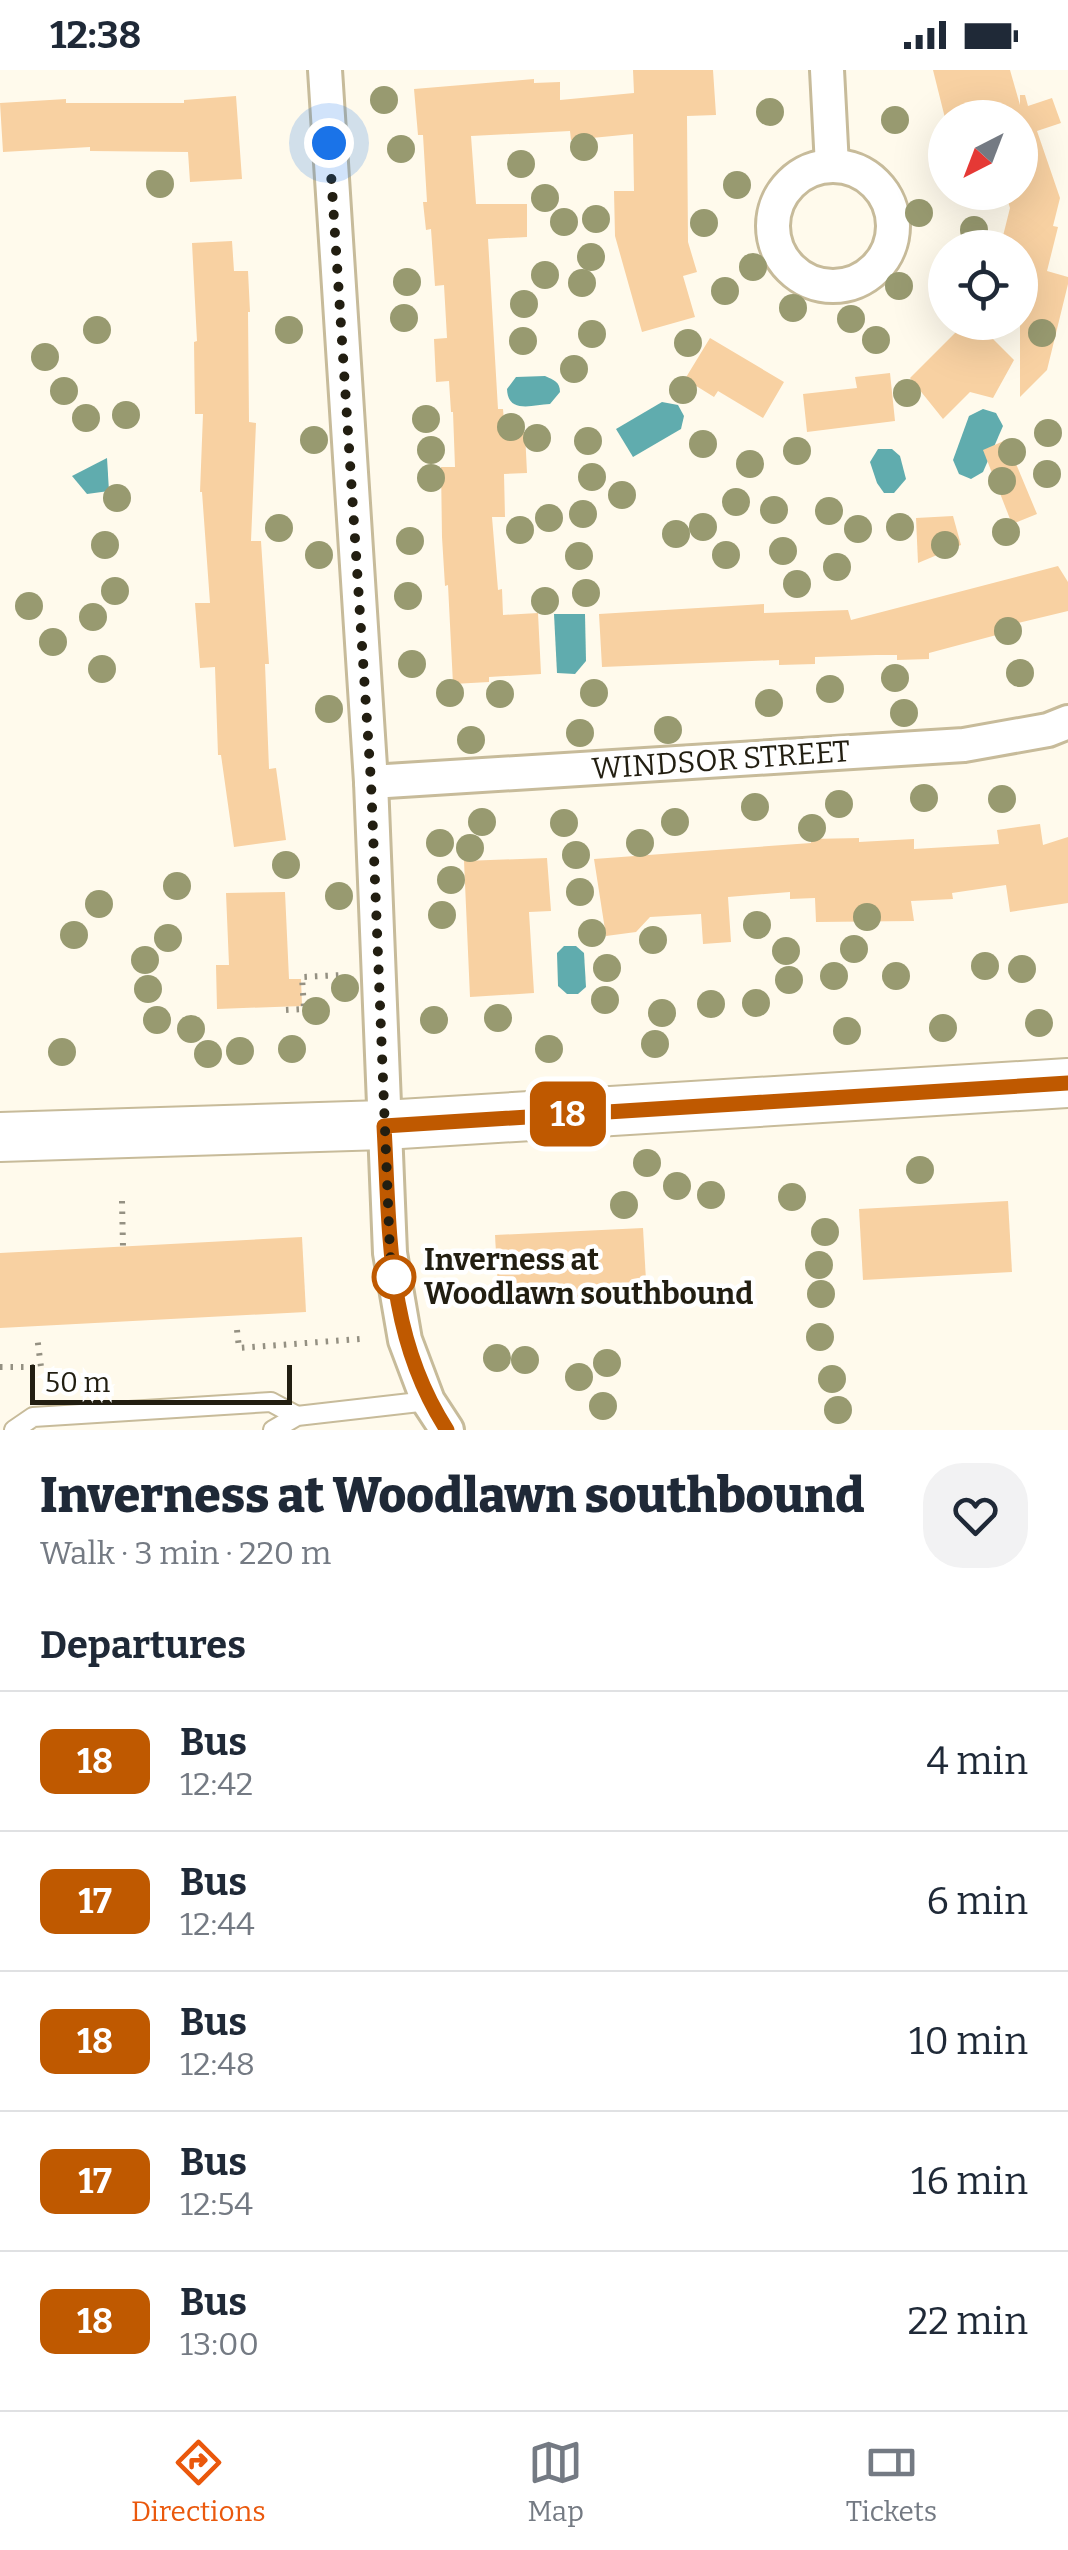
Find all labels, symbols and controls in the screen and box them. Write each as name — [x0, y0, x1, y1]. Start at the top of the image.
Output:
text: 12:38 — [50, 12, 141, 58]
north arrow — [928, 100, 1038, 210]
map controls — [928, 100, 1038, 340]
your location — [304, 118, 354, 168]
button: locate — [928, 230, 1038, 340]
street label: WINDSOR STREET — [591, 733, 851, 787]
line badge: 18 — [523, 1082, 613, 1146]
text: 18 — [550, 1093, 586, 1135]
place label: Inverness at Woodlawn southbound — [424, 1242, 753, 1312]
marker: Inverness at Woodlawn southbound — [373, 1256, 415, 1298]
scale bar — [30, 1360, 292, 1404]
text: 50 m — [45, 1366, 110, 1399]
button: heart — [923, 1463, 1028, 1568]
text: Inverness at Woodlawn southbound — [40, 1467, 864, 1525]
text: Walk · 3 min · 220 m — [40, 1534, 331, 1572]
text: Departures — [40, 1622, 246, 1668]
text: Bus — [180, 1719, 247, 1765]
text: 4 min — [927, 1738, 1028, 1784]
text: 18 — [77, 1740, 113, 1782]
text: 12:42 — [180, 1765, 253, 1803]
text: Bus — [180, 1859, 247, 1905]
text: 6 min — [926, 1878, 1028, 1924]
text: 17 — [78, 1880, 112, 1922]
text: 12:44 — [180, 1905, 255, 1943]
text: Bus — [180, 1999, 247, 2045]
text: 10 min — [909, 2018, 1028, 2064]
text: 18 — [77, 2020, 113, 2062]
text: 12:48 — [180, 2045, 255, 2083]
text: Bus — [180, 2139, 247, 2185]
text: 16 min — [911, 2158, 1028, 2204]
text: 17 — [78, 2160, 112, 2202]
text: 12:54 — [180, 2185, 253, 2223]
text: Bus — [180, 2279, 247, 2325]
text: 22 min — [907, 2298, 1028, 2344]
text: 18 — [77, 2300, 113, 2342]
text: 13:00 — [180, 2325, 259, 2363]
tab: Directions — [131, 2435, 266, 2528]
tab: Map — [527, 2435, 584, 2528]
tab: Tickets — [846, 2435, 937, 2528]

